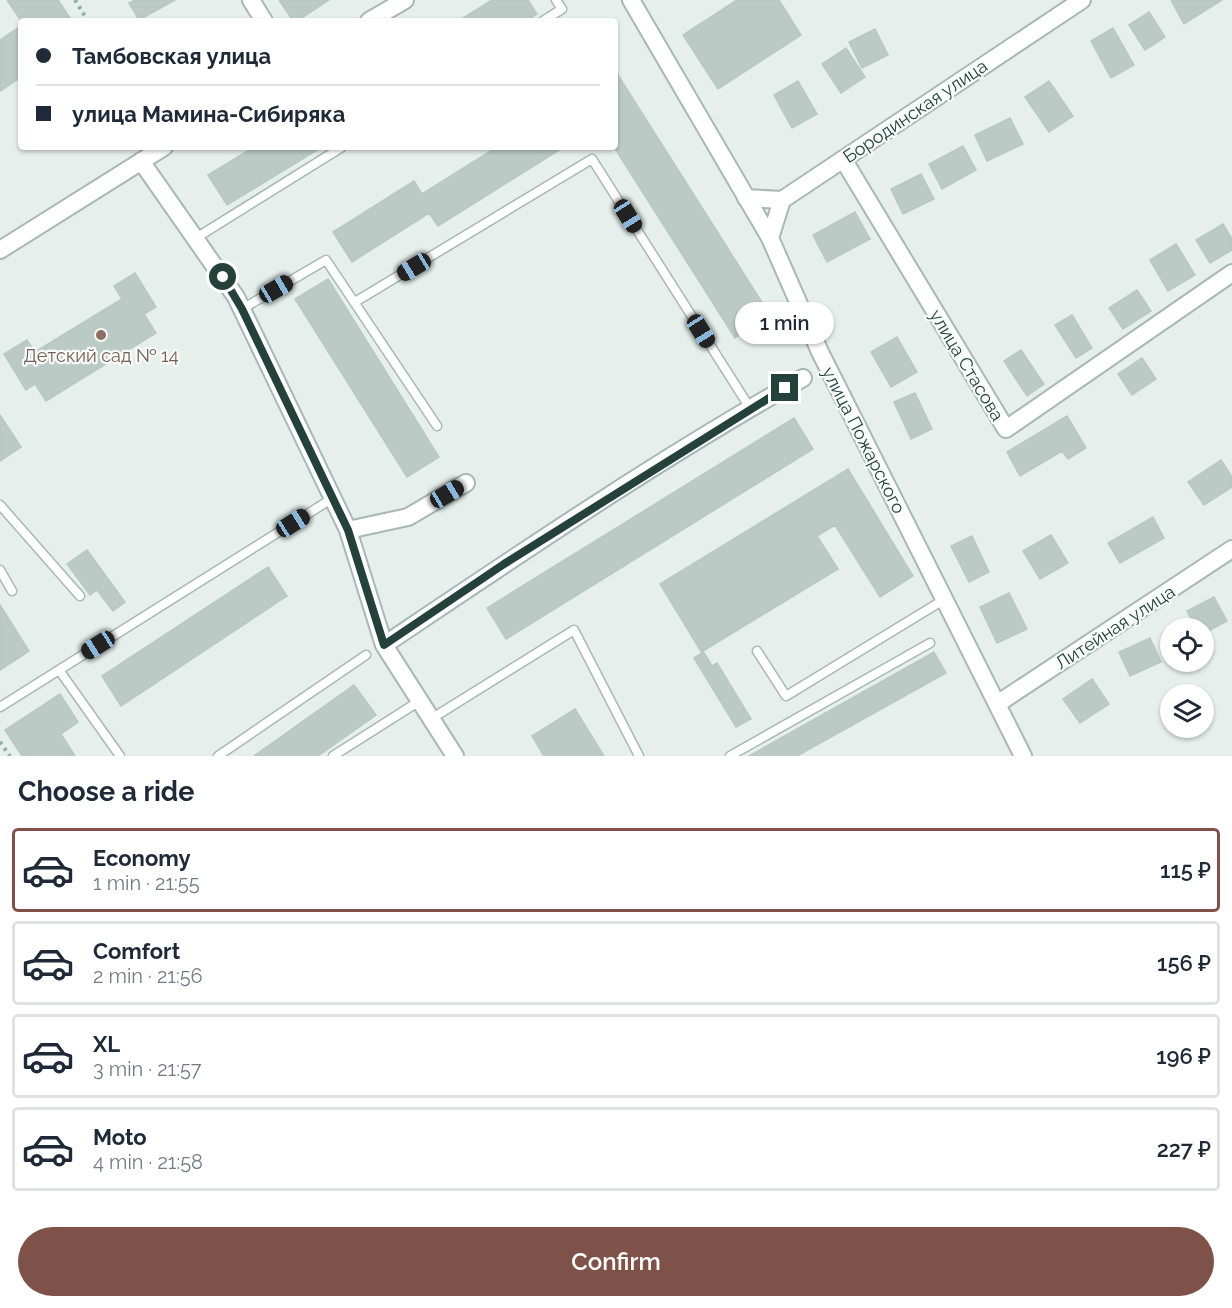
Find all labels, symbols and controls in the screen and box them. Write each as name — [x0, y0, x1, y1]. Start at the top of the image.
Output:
text: Тамбовская улица — [72, 43, 271, 69]
street label: Бородинская улица — [839, 55, 991, 167]
text: улица Мамина-Сибиряка — [72, 101, 345, 127]
car — [611, 196, 645, 236]
car — [394, 250, 434, 284]
route start — [209, 263, 236, 290]
car — [256, 272, 296, 306]
callout: 1 min — [736, 301, 834, 343]
street label: улица Стасова — [926, 306, 1008, 424]
car — [684, 311, 718, 351]
text: 1 min — [760, 311, 809, 335]
marker: Детский сад № 14 — [94, 328, 108, 342]
place label: Детский сад № 14 — [23, 345, 179, 366]
street label: улица Пожарского — [818, 363, 910, 517]
route end — [771, 374, 798, 401]
car — [427, 477, 467, 511]
car — [273, 506, 313, 540]
street label: Литейная улица — [1051, 581, 1179, 673]
map controls — [1160, 618, 1214, 738]
button: locate — [1160, 618, 1214, 672]
car — [78, 628, 118, 662]
button: layers — [1160, 684, 1214, 738]
text: Choose a ride — [18, 776, 194, 807]
icon: car — [21, 843, 75, 897]
text: Economy — [93, 845, 191, 871]
text: 115 ₽ — [1160, 857, 1211, 883]
text: 1 min · 21:55 — [93, 871, 200, 895]
icon: car — [21, 936, 75, 990]
text: Comfort — [93, 938, 180, 964]
text: 156 ₽ — [1157, 950, 1211, 976]
text: 2 min · 21:56 — [93, 964, 203, 988]
icon: car — [21, 1029, 75, 1083]
text: XL — [93, 1031, 120, 1057]
text: 196 ₽ — [1156, 1043, 1211, 1069]
text: 3 min · 21:57 — [93, 1057, 201, 1081]
icon: car — [21, 1122, 75, 1176]
text: Moto — [93, 1124, 147, 1150]
text: 227 ₽ — [1157, 1136, 1211, 1162]
text: 4 min · 21:58 — [93, 1150, 203, 1174]
button: Confirm — [18, 1227, 1214, 1296]

